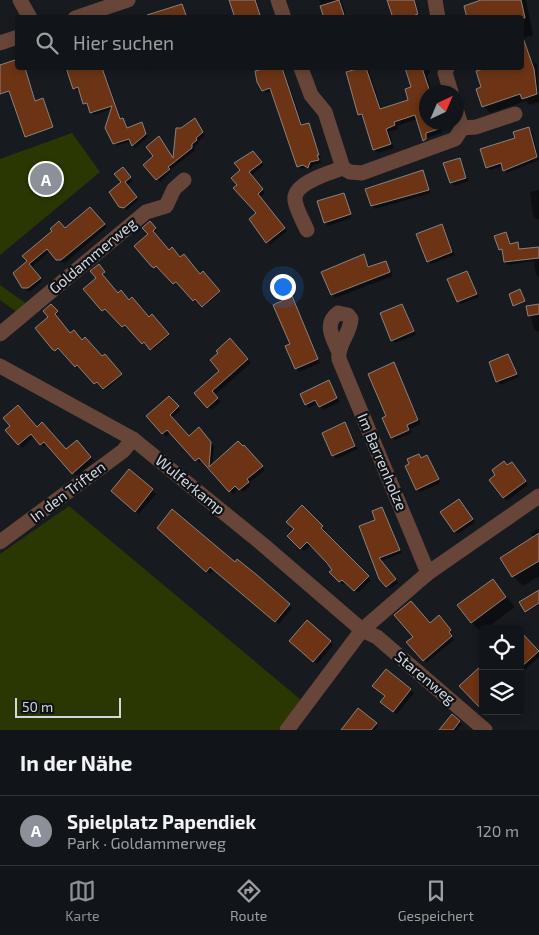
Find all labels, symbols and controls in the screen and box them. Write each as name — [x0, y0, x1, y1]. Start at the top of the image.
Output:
search box — [15, 15, 524, 70]
icon: search — [33, 29, 61, 57]
text: Hier suchen — [73, 31, 174, 54]
north arrow — [419, 85, 464, 130]
pin: A — [30, 160, 62, 198]
street label: Goldammerweg — [45, 213, 140, 297]
your location — [270, 274, 296, 300]
street label: Im Barrenholze — [354, 410, 412, 513]
street label: Wulferkamp — [152, 451, 229, 518]
street label: In den Triften — [26, 457, 109, 525]
map controls — [479, 625, 524, 715]
button: locate — [479, 625, 524, 670]
street label: Starenweg — [392, 647, 460, 708]
button: layers — [479, 670, 524, 715]
scale bar — [15, 695, 121, 718]
text: 50 m — [22, 698, 53, 715]
text: In der Nähe — [20, 750, 132, 775]
text: Spielplatz Papendiek — [67, 810, 256, 833]
text: A — [31, 821, 41, 840]
text: 120 m — [476, 821, 519, 840]
text: Park · Goldammerweg — [67, 833, 226, 852]
tab: Karte — [65, 877, 100, 924]
tab: Route — [230, 877, 267, 924]
tab: Gespeichert — [398, 877, 474, 924]

